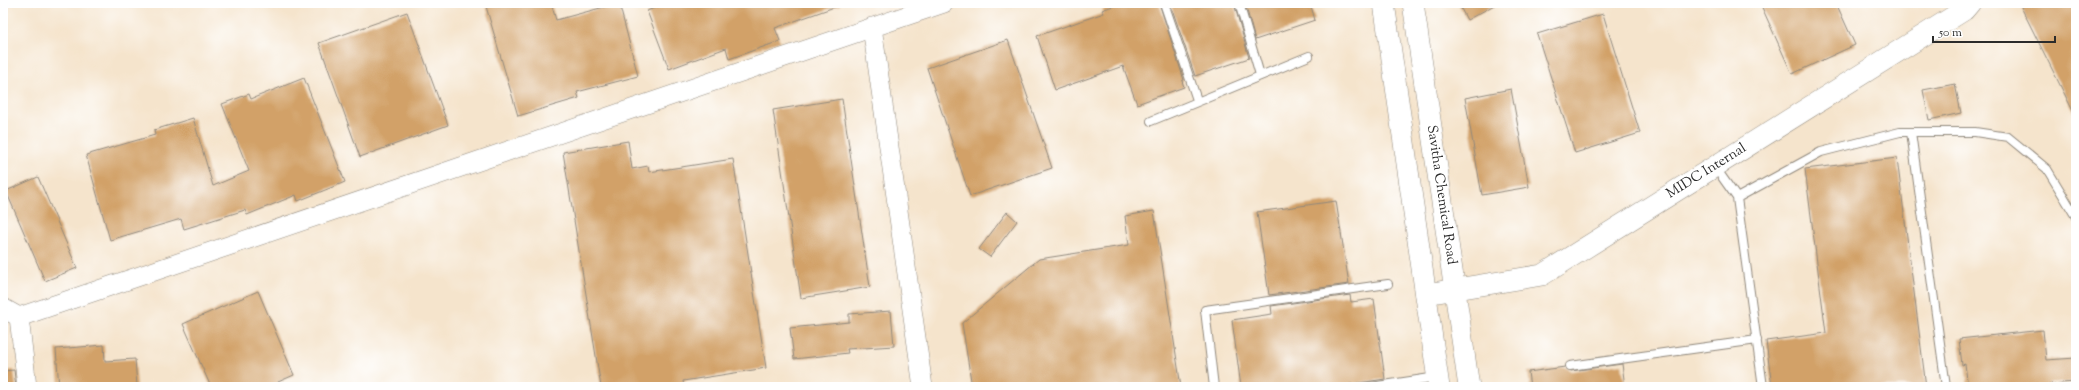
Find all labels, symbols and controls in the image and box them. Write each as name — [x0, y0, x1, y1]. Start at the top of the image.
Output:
scale bar — [1933, 18, 2055, 44]
text: 50 m — [1938, 24, 1962, 42]
street label: Savitha Chemical Road — [1421, 124, 1461, 266]
street label: MIDC Internal — [1663, 139, 1751, 204]

